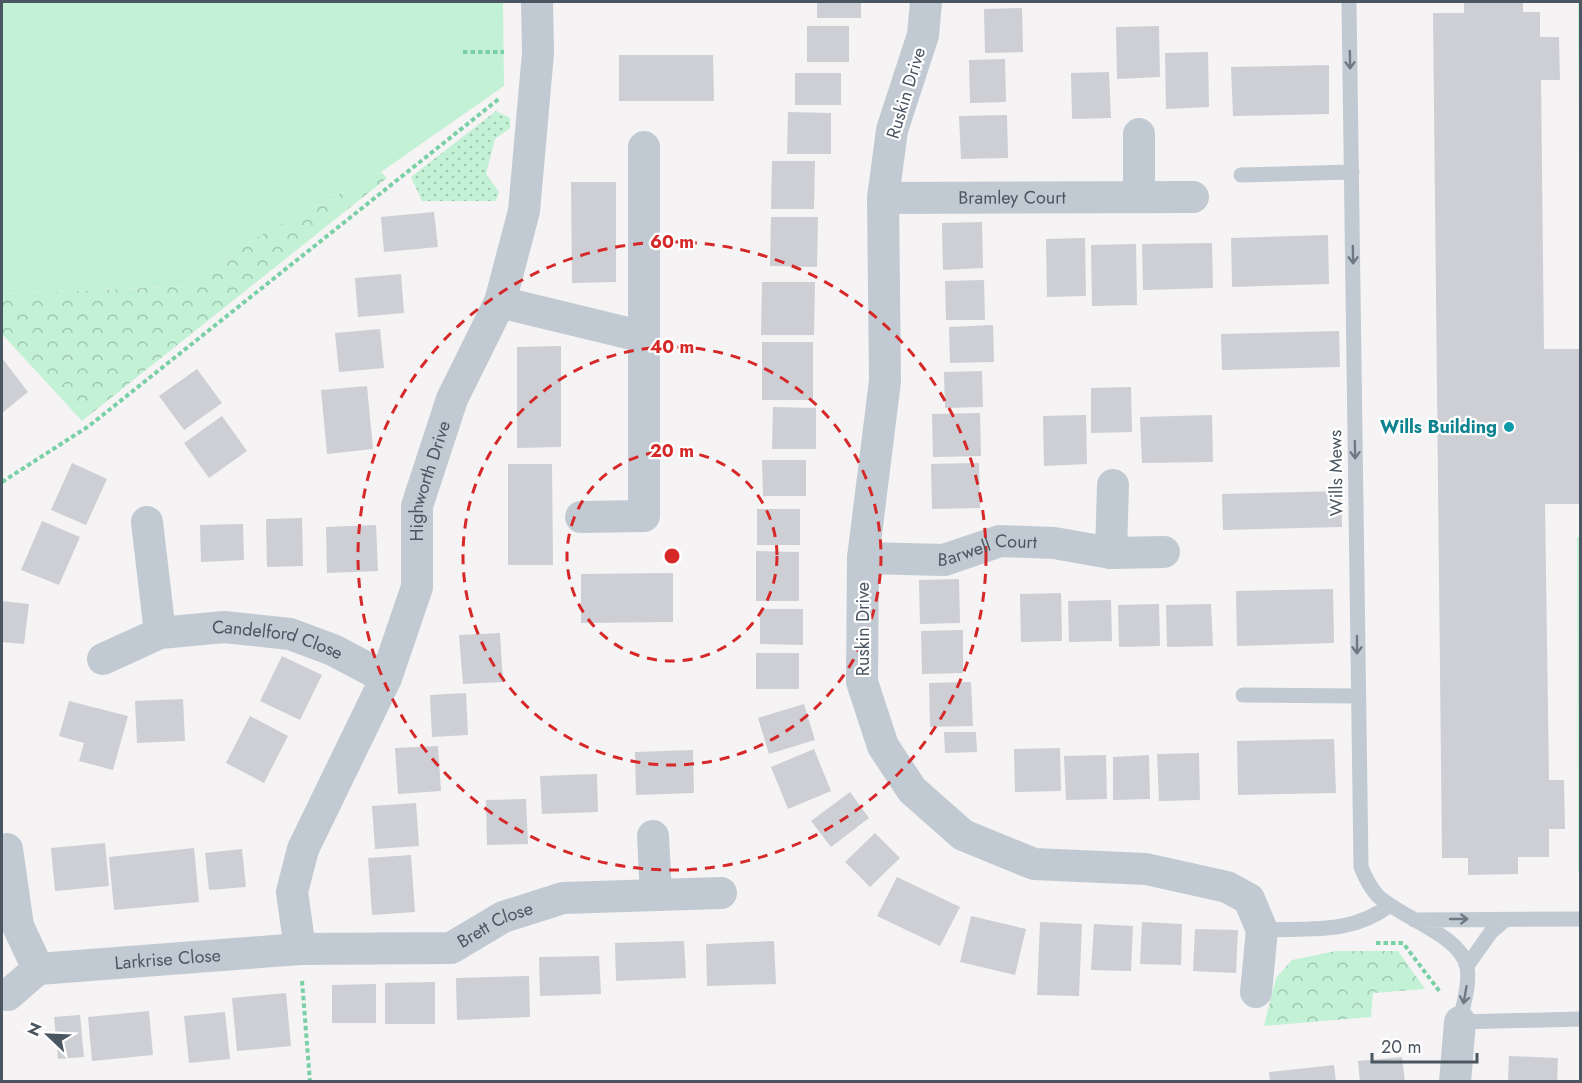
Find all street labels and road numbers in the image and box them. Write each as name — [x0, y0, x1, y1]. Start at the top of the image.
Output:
street label: Ruskin Drive — [880, 44, 932, 142]
street label: Bramley Court — [958, 184, 1066, 211]
street label: Highworth Drive — [404, 417, 457, 541]
street label: Wills Mews — [1322, 430, 1350, 516]
street label: Barwell Court — [937, 528, 1038, 573]
street label: Ruskin Drive — [850, 582, 876, 676]
street label: Candelford Close — [211, 614, 348, 666]
street label: Brett Close — [452, 895, 536, 954]
street label: Larkrise Close — [113, 942, 222, 976]

